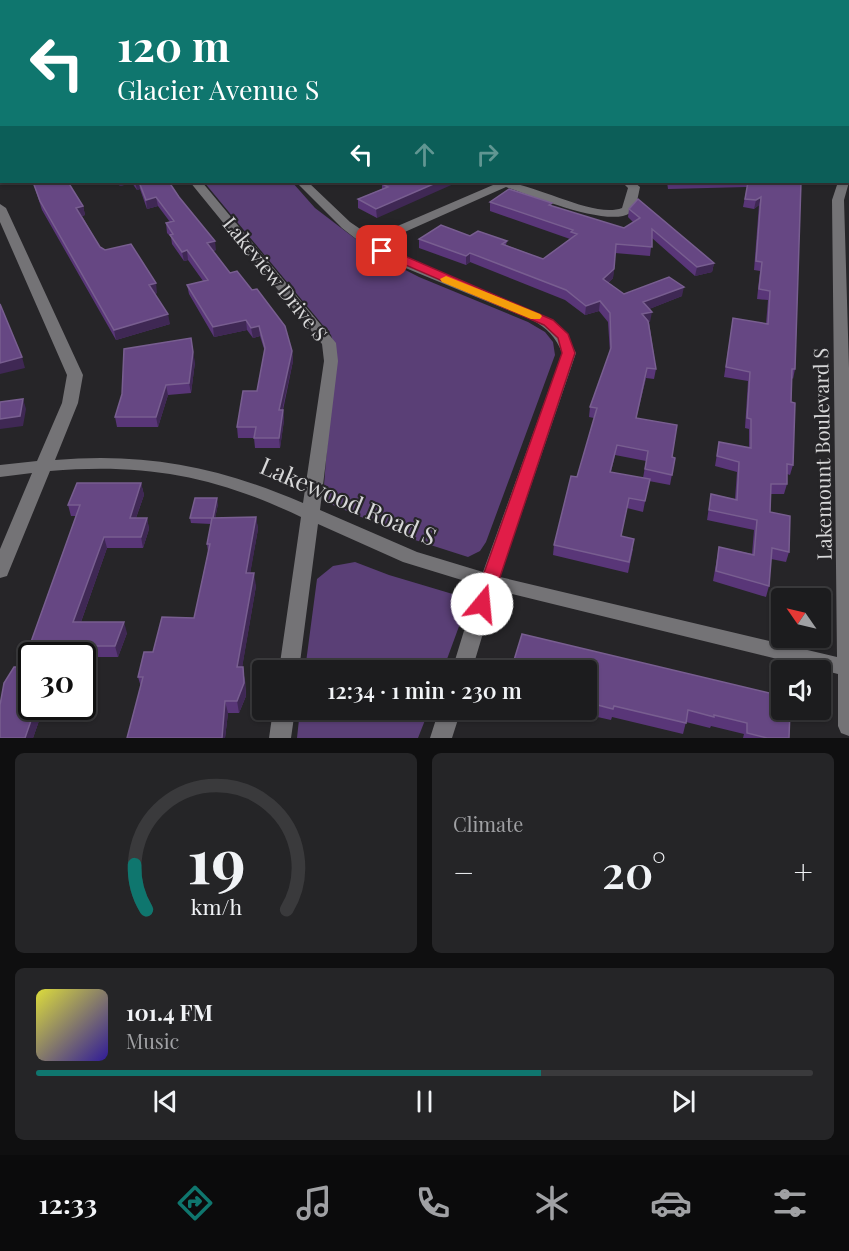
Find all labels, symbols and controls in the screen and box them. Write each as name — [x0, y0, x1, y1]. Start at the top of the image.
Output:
text: 120 m — [117, 17, 230, 73]
icon: left — [18, 24, 96, 102]
text: Glacier Avenue S — [117, 71, 319, 107]
icon: left — [345, 138, 378, 171]
icon: ahead — [408, 138, 441, 171]
icon: right — [471, 138, 504, 171]
street label: Lakeview Drive S — [218, 210, 335, 346]
pin — [356, 225, 407, 276]
icon: arrive — [365, 234, 398, 267]
street label: Lakemount Boulevard S — [806, 348, 837, 560]
street label: Lakewood Road S — [256, 449, 442, 552]
position arrow — [450, 572, 514, 636]
north arrow — [771, 588, 831, 648]
map controls — [771, 588, 831, 720]
speed limit sign: 30 — [18, 642, 96, 720]
button: sound — [771, 660, 831, 720]
text: 12:34 · 1 min · 230 m — [327, 675, 522, 705]
text: Climate — [453, 810, 523, 837]
text: 19 — [187, 816, 245, 900]
text: 20° — [602, 840, 666, 900]
text: − — [453, 849, 474, 893]
text: + — [794, 849, 813, 893]
text: km/h — [190, 892, 242, 920]
text: 101.4 FM — [126, 997, 213, 1027]
text: Music — [126, 1027, 179, 1054]
icon: previous — [149, 1085, 182, 1118]
icon: pause — [408, 1085, 441, 1118]
icon: next — [667, 1085, 700, 1118]
icon: directions — [174, 1182, 216, 1224]
icon: music — [293, 1182, 335, 1224]
icon: phone — [412, 1182, 454, 1224]
icon: climate — [531, 1182, 573, 1224]
icon: car — [650, 1182, 692, 1224]
icon: filters — [769, 1182, 811, 1224]
text: 12:33 — [38, 1185, 97, 1221]

